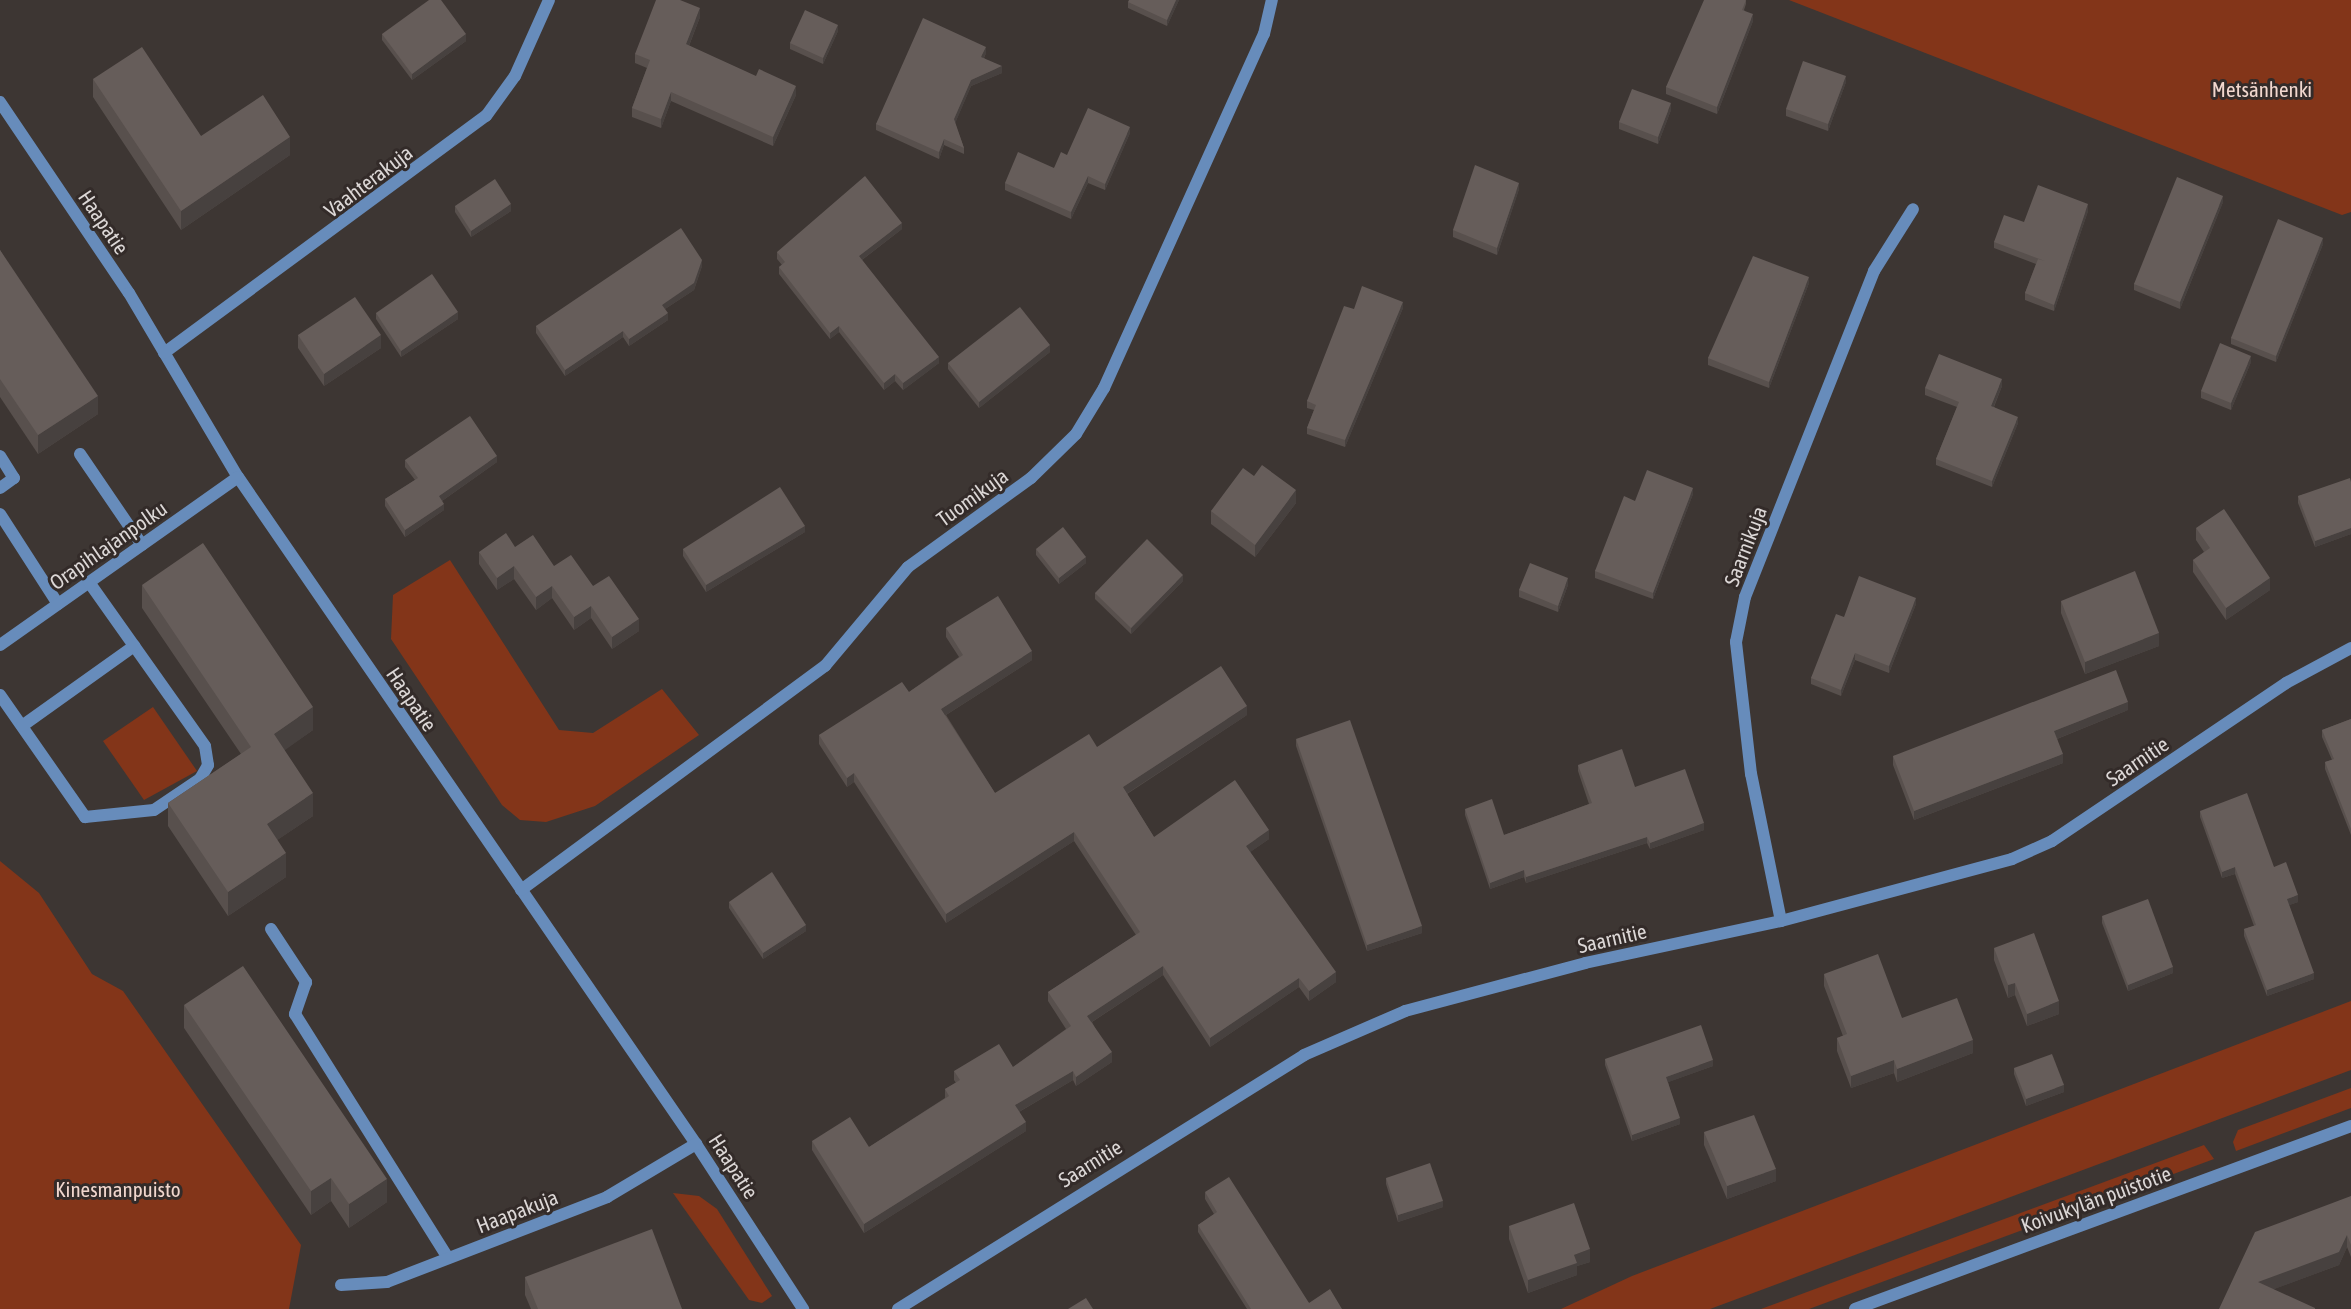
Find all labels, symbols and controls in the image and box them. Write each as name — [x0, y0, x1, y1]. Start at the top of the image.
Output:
park label: Metsänhenki — [2212, 76, 2312, 102]
street label: Vaahterakuja — [319, 140, 417, 222]
street label: Haapatie — [73, 185, 135, 259]
street label: Tuomikuja — [931, 463, 1013, 531]
street label: Orapihlajanpolku — [44, 495, 172, 595]
street label: Saarnikuja — [1718, 502, 1772, 590]
street label: Haapatie — [381, 662, 443, 736]
street label: Saarnitie — [2101, 731, 2173, 791]
street label: Saarnitie — [1575, 918, 1649, 958]
street label: Haapatie — [704, 1129, 764, 1203]
street label: Saarnitie — [1054, 1134, 1126, 1192]
street label: Koivukylän puistotie — [2017, 1160, 2175, 1238]
park label: Kinesmanpuisto — [55, 1176, 181, 1202]
street label: Haapakuja — [473, 1184, 561, 1238]

